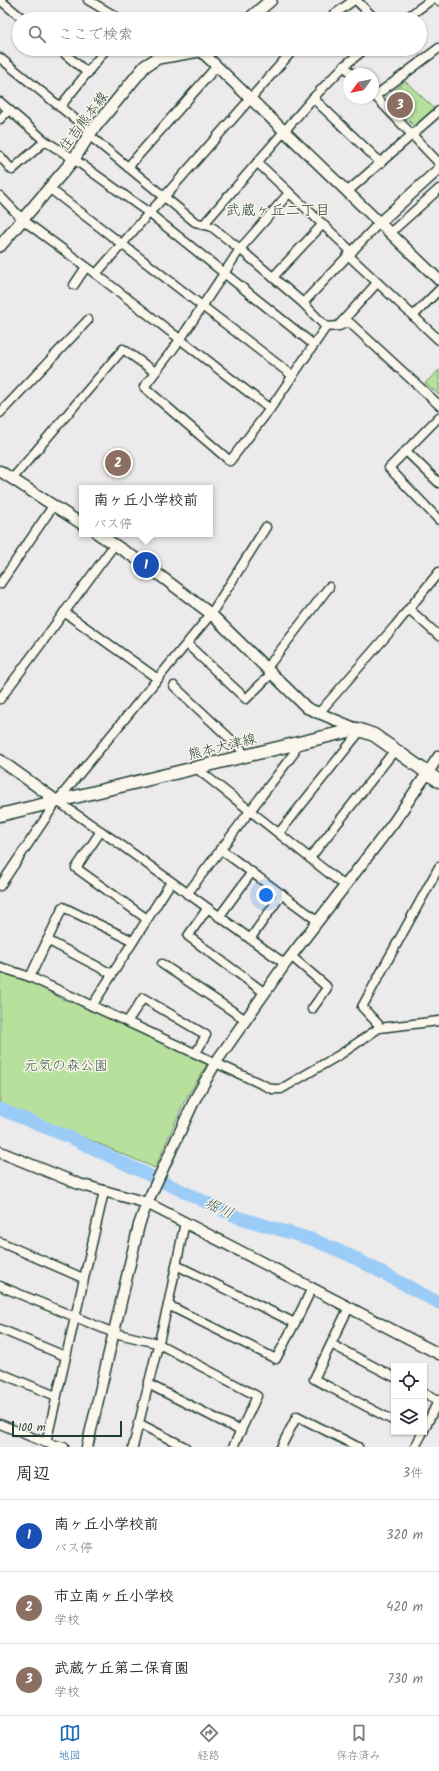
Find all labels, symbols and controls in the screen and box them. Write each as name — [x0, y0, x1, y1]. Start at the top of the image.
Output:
search box — [12, 12, 427, 56]
icon: search — [26, 23, 48, 45]
text: ここで検索 — [58, 23, 133, 47]
north arrow — [343, 68, 379, 104]
street label: 住吉熊本線 — [54, 87, 114, 156]
pin: 3 — [387, 90, 413, 120]
district label: 武蔵ヶ丘二丁目 — [225, 199, 331, 223]
pin: 2 — [105, 448, 131, 478]
popup — [79, 485, 213, 537]
text: 南ヶ丘小学校前 — [93, 489, 199, 513]
text: バス停 — [93, 514, 133, 535]
pin: 1 — [133, 550, 159, 580]
street label: 熊本大津線 — [186, 728, 259, 766]
your location — [256, 885, 276, 905]
park label: 元気の森公園 — [24, 1055, 108, 1077]
water label: 堀川 — [200, 1192, 237, 1226]
map controls — [391, 1363, 427, 1435]
button: locate — [391, 1363, 427, 1399]
button: layers — [391, 1399, 427, 1435]
scale bar — [12, 1419, 122, 1438]
text: 100 m — [18, 1419, 46, 1437]
text: 周辺 — [16, 1461, 50, 1488]
text: 3件 — [403, 1463, 423, 1484]
text: 南ヶ丘小学校前 — [54, 1513, 159, 1537]
text: 1 — [27, 1525, 31, 1546]
text: 320 m — [386, 1525, 423, 1546]
text: バス停 — [54, 1538, 93, 1559]
text: 市立南ヶ丘小学校 — [54, 1585, 174, 1609]
text: 2 — [25, 1597, 33, 1618]
text: 420 m — [386, 1597, 423, 1618]
text: 学校 — [54, 1610, 80, 1631]
text: 武蔵ケ丘第二保育園 — [54, 1657, 189, 1681]
text: 3 — [25, 1669, 33, 1690]
text: 730 m — [388, 1669, 423, 1690]
text: 学校 — [54, 1682, 80, 1703]
tab: 地図 — [59, 1722, 81, 1765]
tab: 経路 — [198, 1722, 220, 1765]
tab: 保存済み — [337, 1722, 381, 1765]

